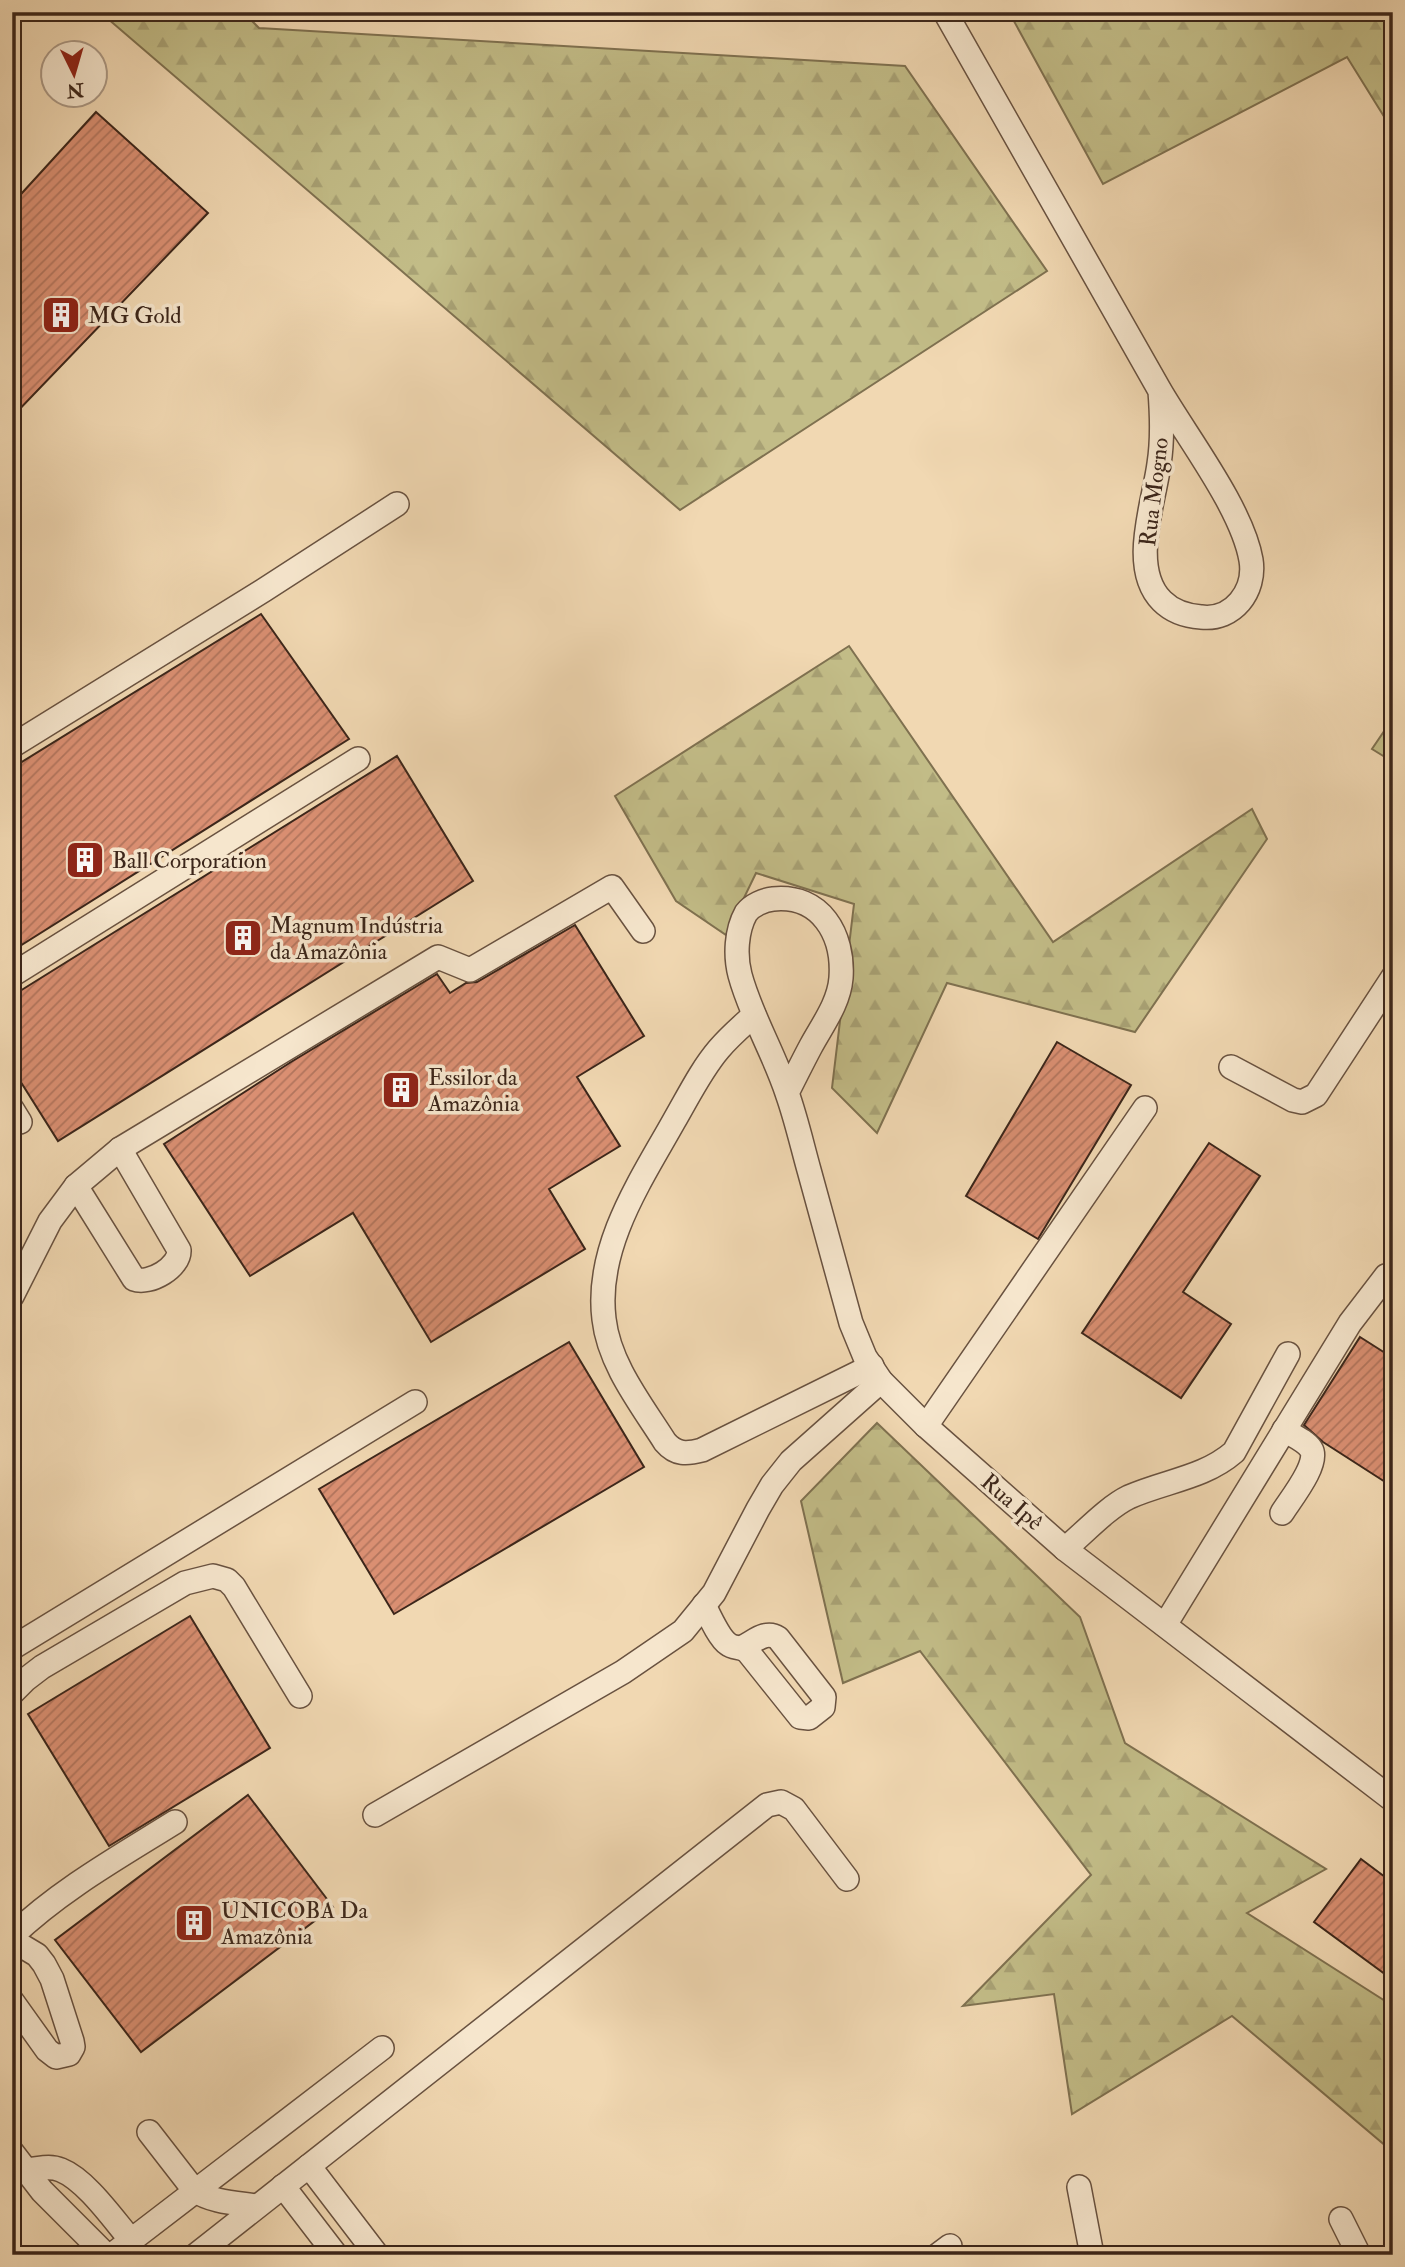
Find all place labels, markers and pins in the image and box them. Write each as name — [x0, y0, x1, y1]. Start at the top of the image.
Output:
building icon: MG Gold — [40, 294, 82, 336]
place label: MG Gold — [88, 301, 182, 330]
building icon: Ball Corporation — [64, 839, 106, 881]
place label: Ball Corporation — [112, 846, 267, 876]
place label: Magnum Indústria da Amazônia — [270, 911, 444, 966]
building icon: Magnum Indústria da Amazônia — [222, 917, 264, 959]
place label: Essilor da Amazônia — [427, 1063, 520, 1118]
building icon: Essilor da Amazônia — [380, 1069, 422, 1111]
place label: UNICOBA Da Amazônia — [220, 1896, 369, 1951]
building icon: UNICOBA Da Amazônia — [173, 1902, 215, 1944]

